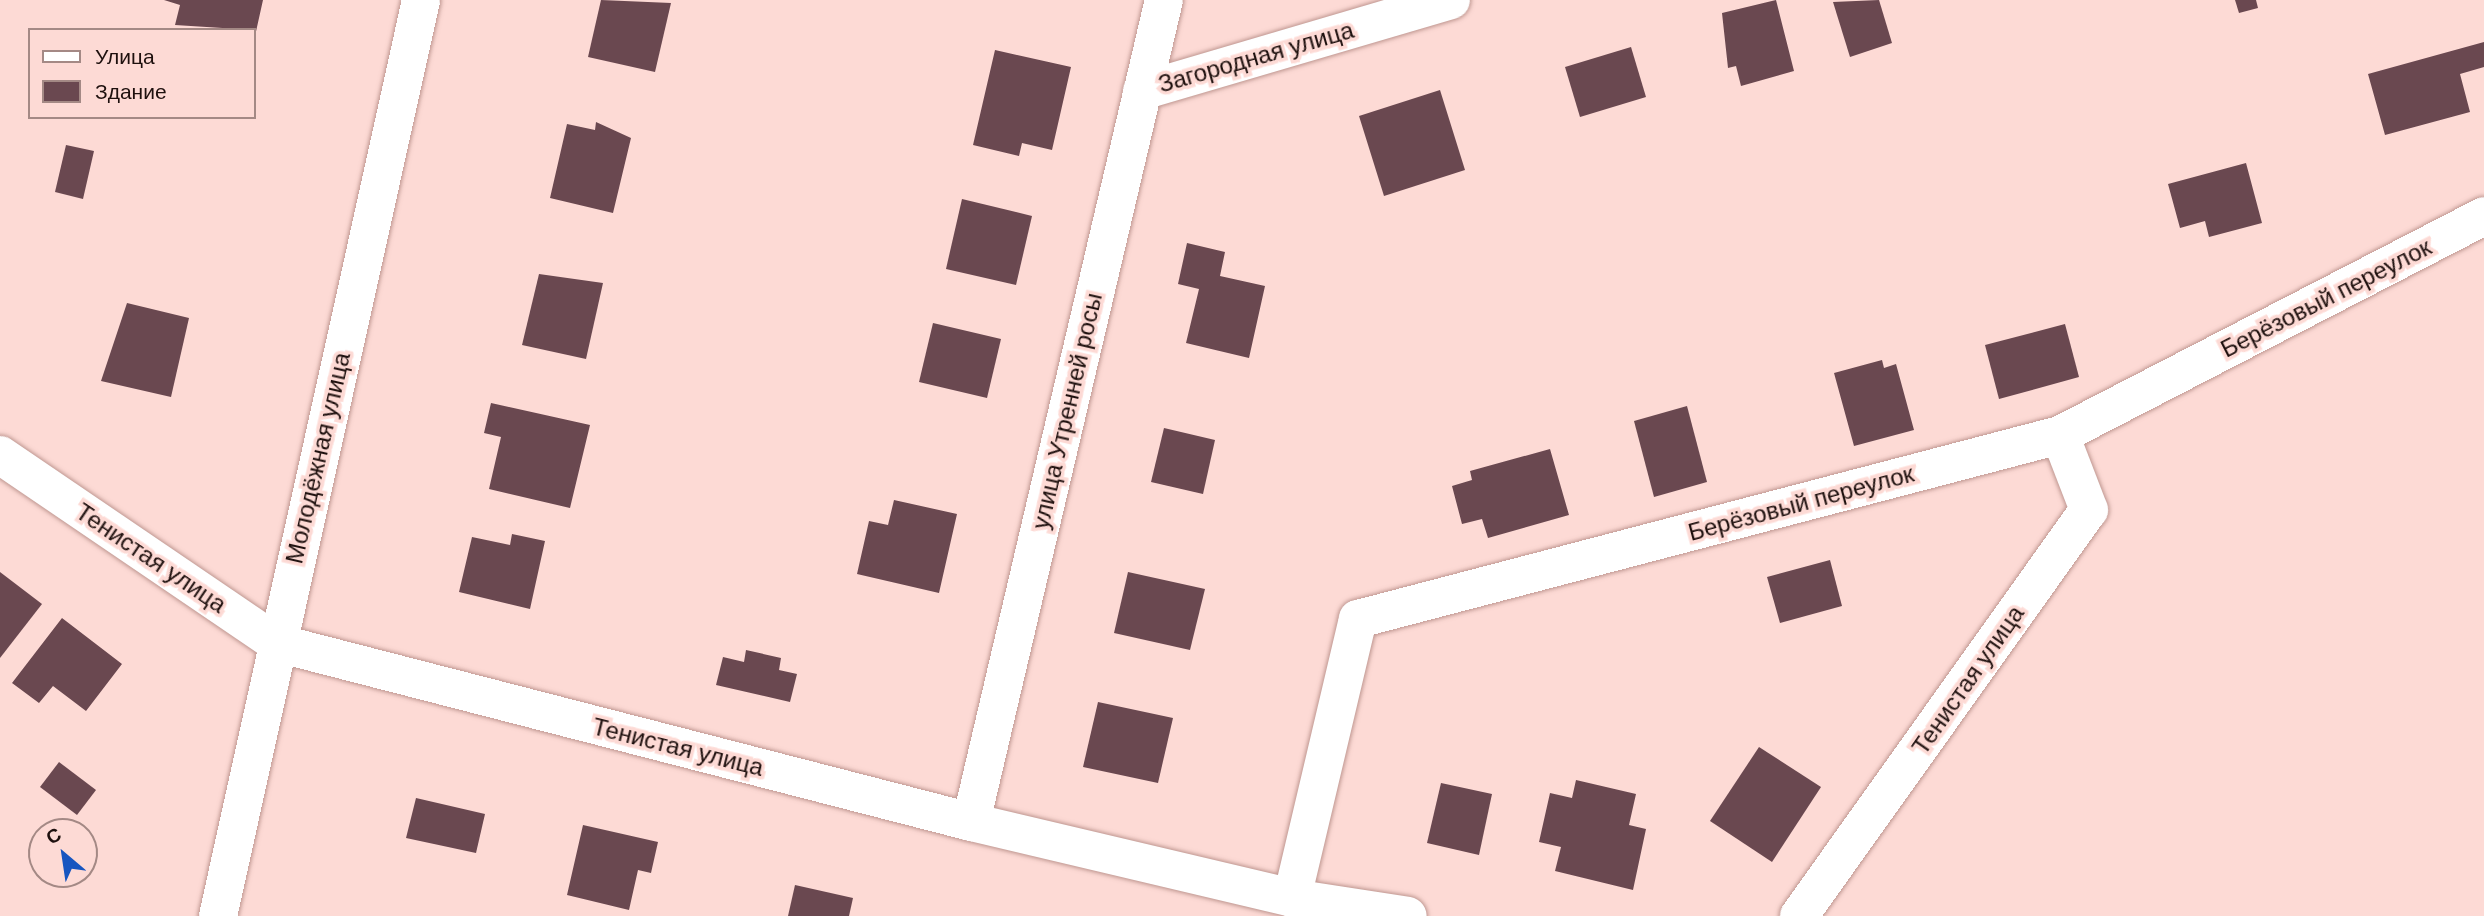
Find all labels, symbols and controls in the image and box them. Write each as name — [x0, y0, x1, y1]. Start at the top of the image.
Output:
street label: Загородная улица — [1155, 15, 1357, 99]
legend — [28, 28, 256, 119]
text: Улица — [95, 45, 155, 68]
text: Здание — [95, 80, 167, 103]
street label: Берёзовый переулок — [2216, 232, 2436, 364]
street label: улица Утренней росы — [1026, 290, 1108, 532]
street label: Молодёжная улица — [280, 350, 356, 566]
street label: Берёзовый переулок — [1685, 459, 1917, 547]
street label: Тенистая улица — [70, 497, 232, 619]
street label: Тенистая улица — [1906, 600, 2030, 760]
street label: Тенистая улица — [590, 712, 766, 782]
north arrow — [28, 818, 98, 888]
text: С — [42, 823, 65, 848]

